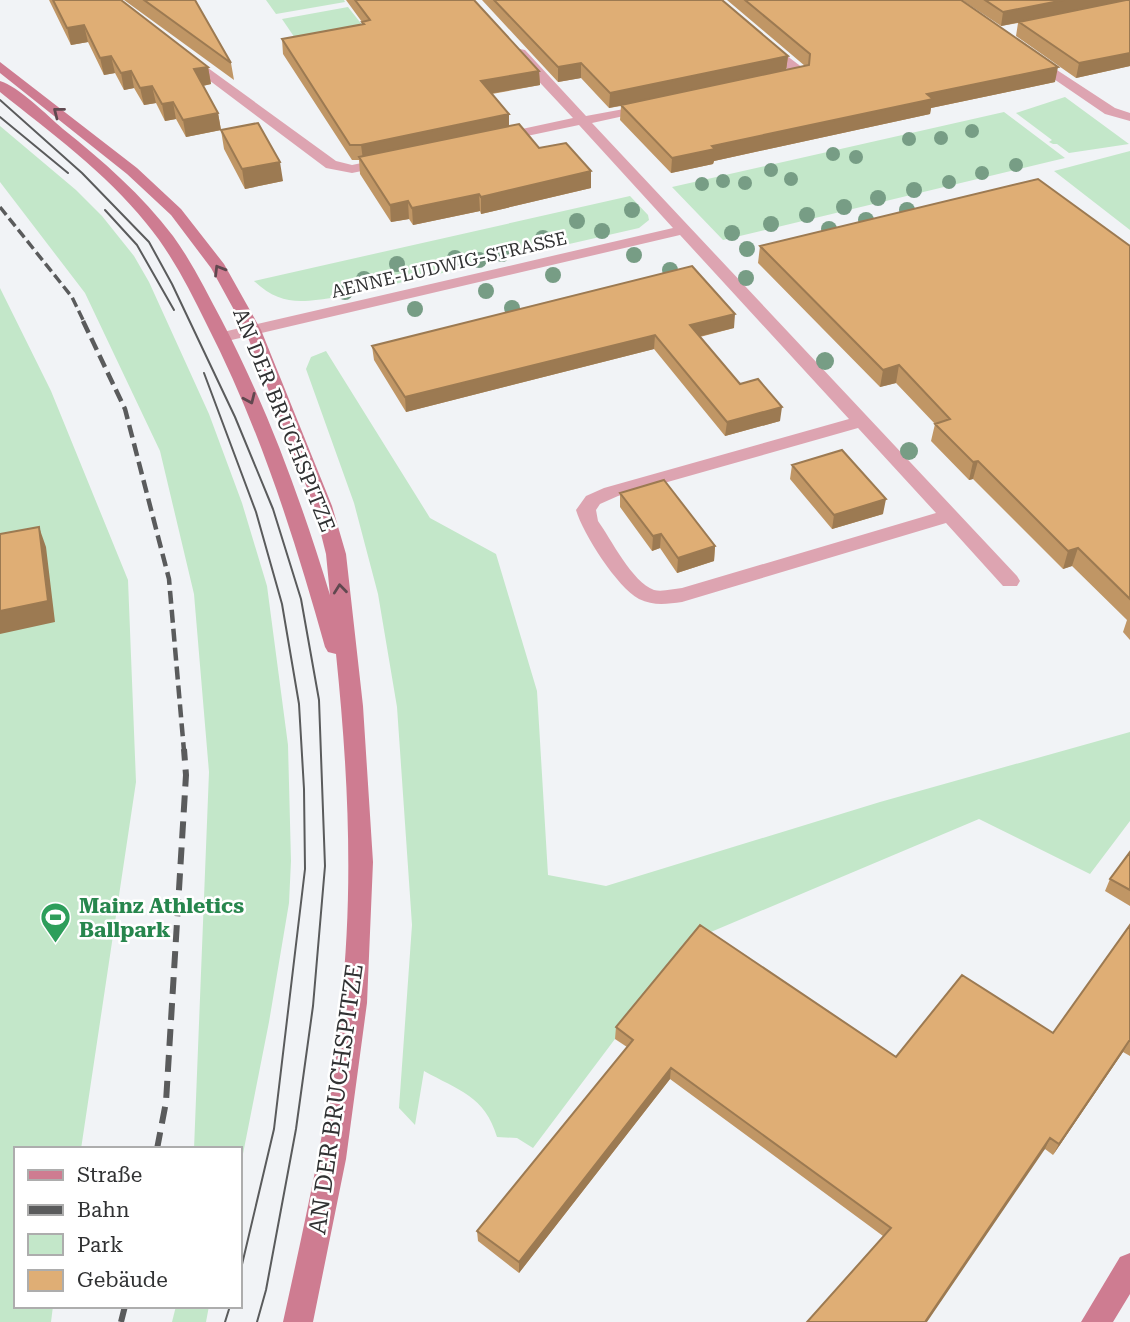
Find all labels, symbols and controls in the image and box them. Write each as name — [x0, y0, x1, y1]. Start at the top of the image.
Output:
one-way arrow — [54, 108, 67, 120]
street label: AENNE-LUDWIG-STRASSE — [329, 227, 569, 302]
one-way arrow — [215, 265, 228, 278]
street label: AN DER BRUCHSPITZE — [228, 305, 340, 535]
one-way arrow — [242, 392, 256, 404]
one-way arrow — [333, 583, 348, 594]
place label: Mainz Athletics Ballpark — [79, 894, 244, 942]
sports icon: Mainz Athletics Ballpark — [39, 901, 73, 945]
street label: AN DER BRUCHSPITZE — [303, 962, 369, 1236]
legend — [14, 1147, 242, 1308]
text: Straße — [77, 1163, 142, 1187]
text: Bahn — [77, 1198, 130, 1222]
text: Park — [77, 1233, 123, 1257]
text: Gebäude — [77, 1268, 168, 1292]

